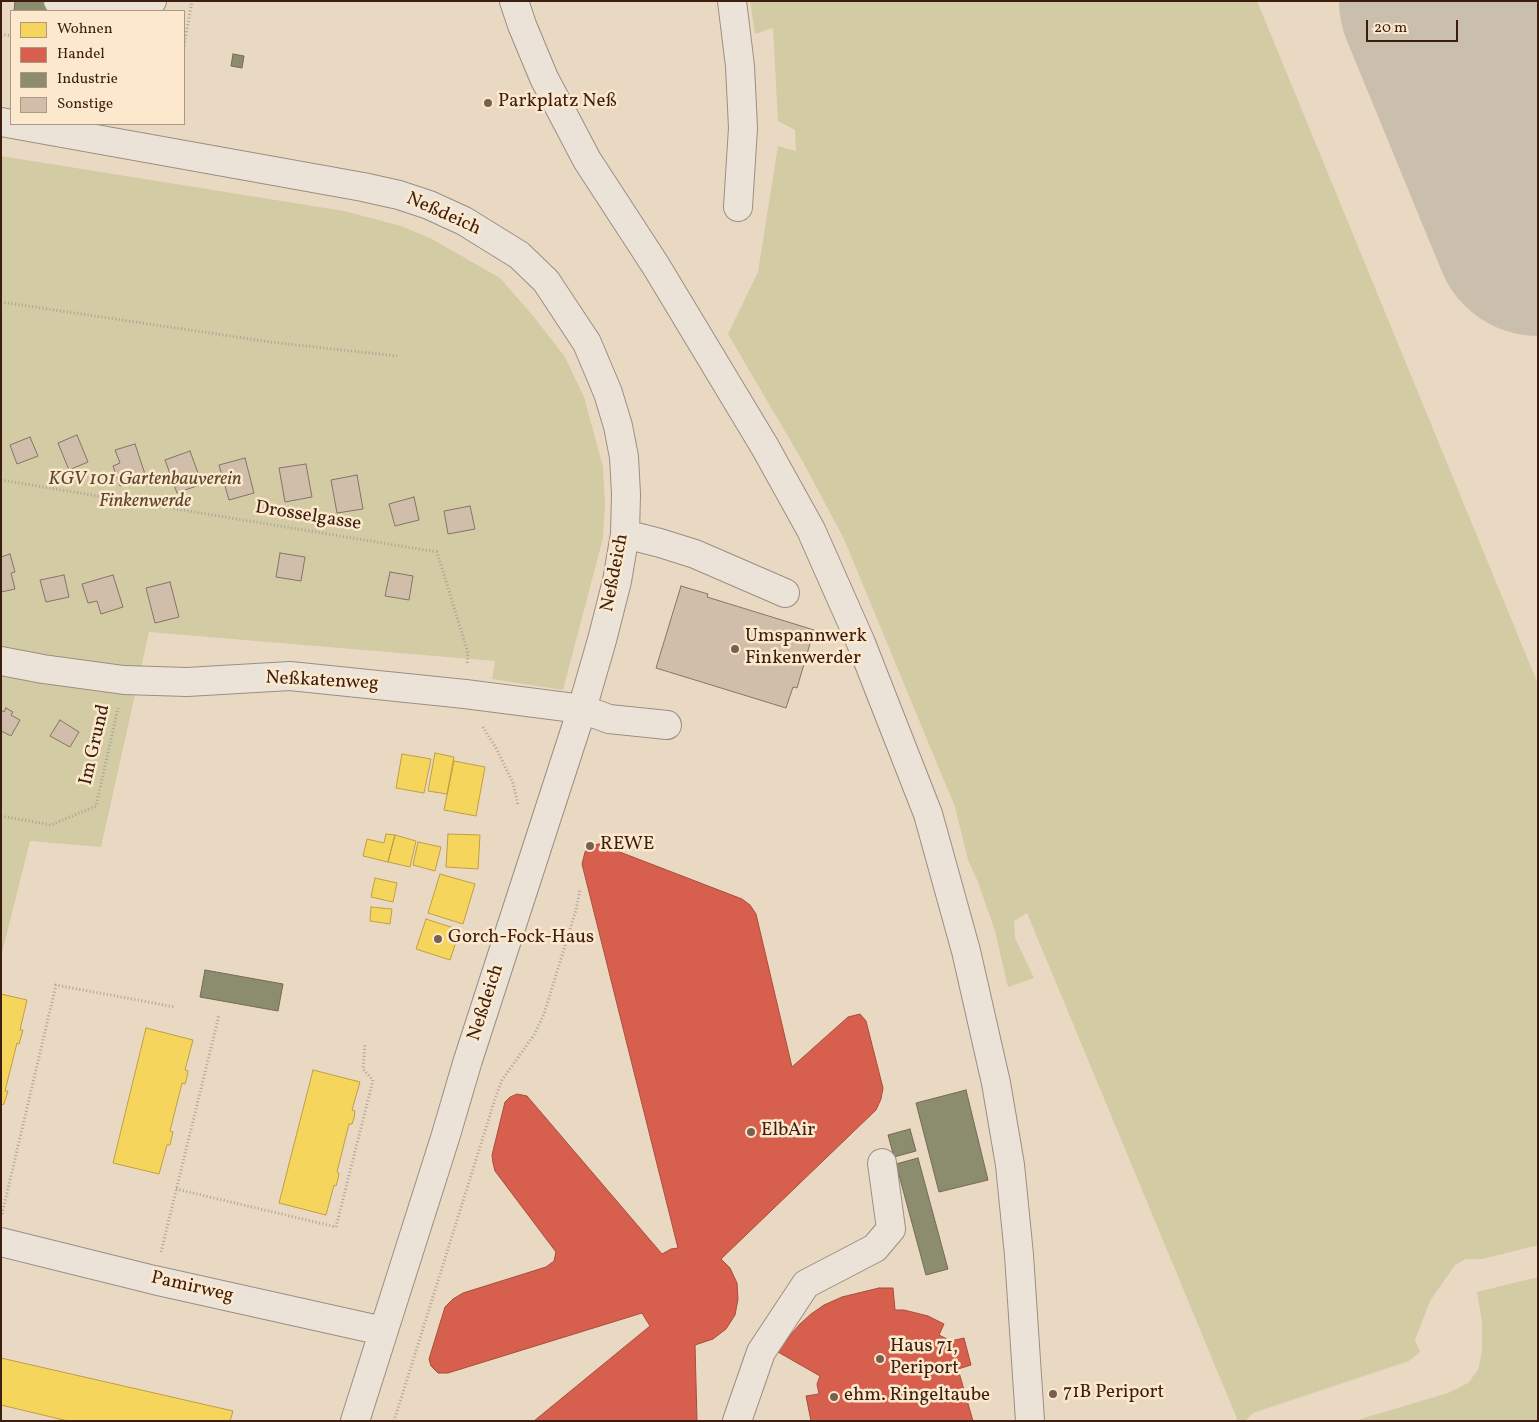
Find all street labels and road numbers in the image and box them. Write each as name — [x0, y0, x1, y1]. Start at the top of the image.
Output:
street label: Neßdeich — [402, 188, 484, 242]
street label: Drosselgasse — [253, 497, 363, 537]
street label: Neßdeich — [597, 532, 635, 614]
street label: Neßkatenweg — [265, 668, 379, 696]
street label: Im Grund — [76, 703, 116, 787]
street label: Neßdeich — [464, 962, 510, 1044]
street label: Pamirweg — [148, 1267, 236, 1309]

